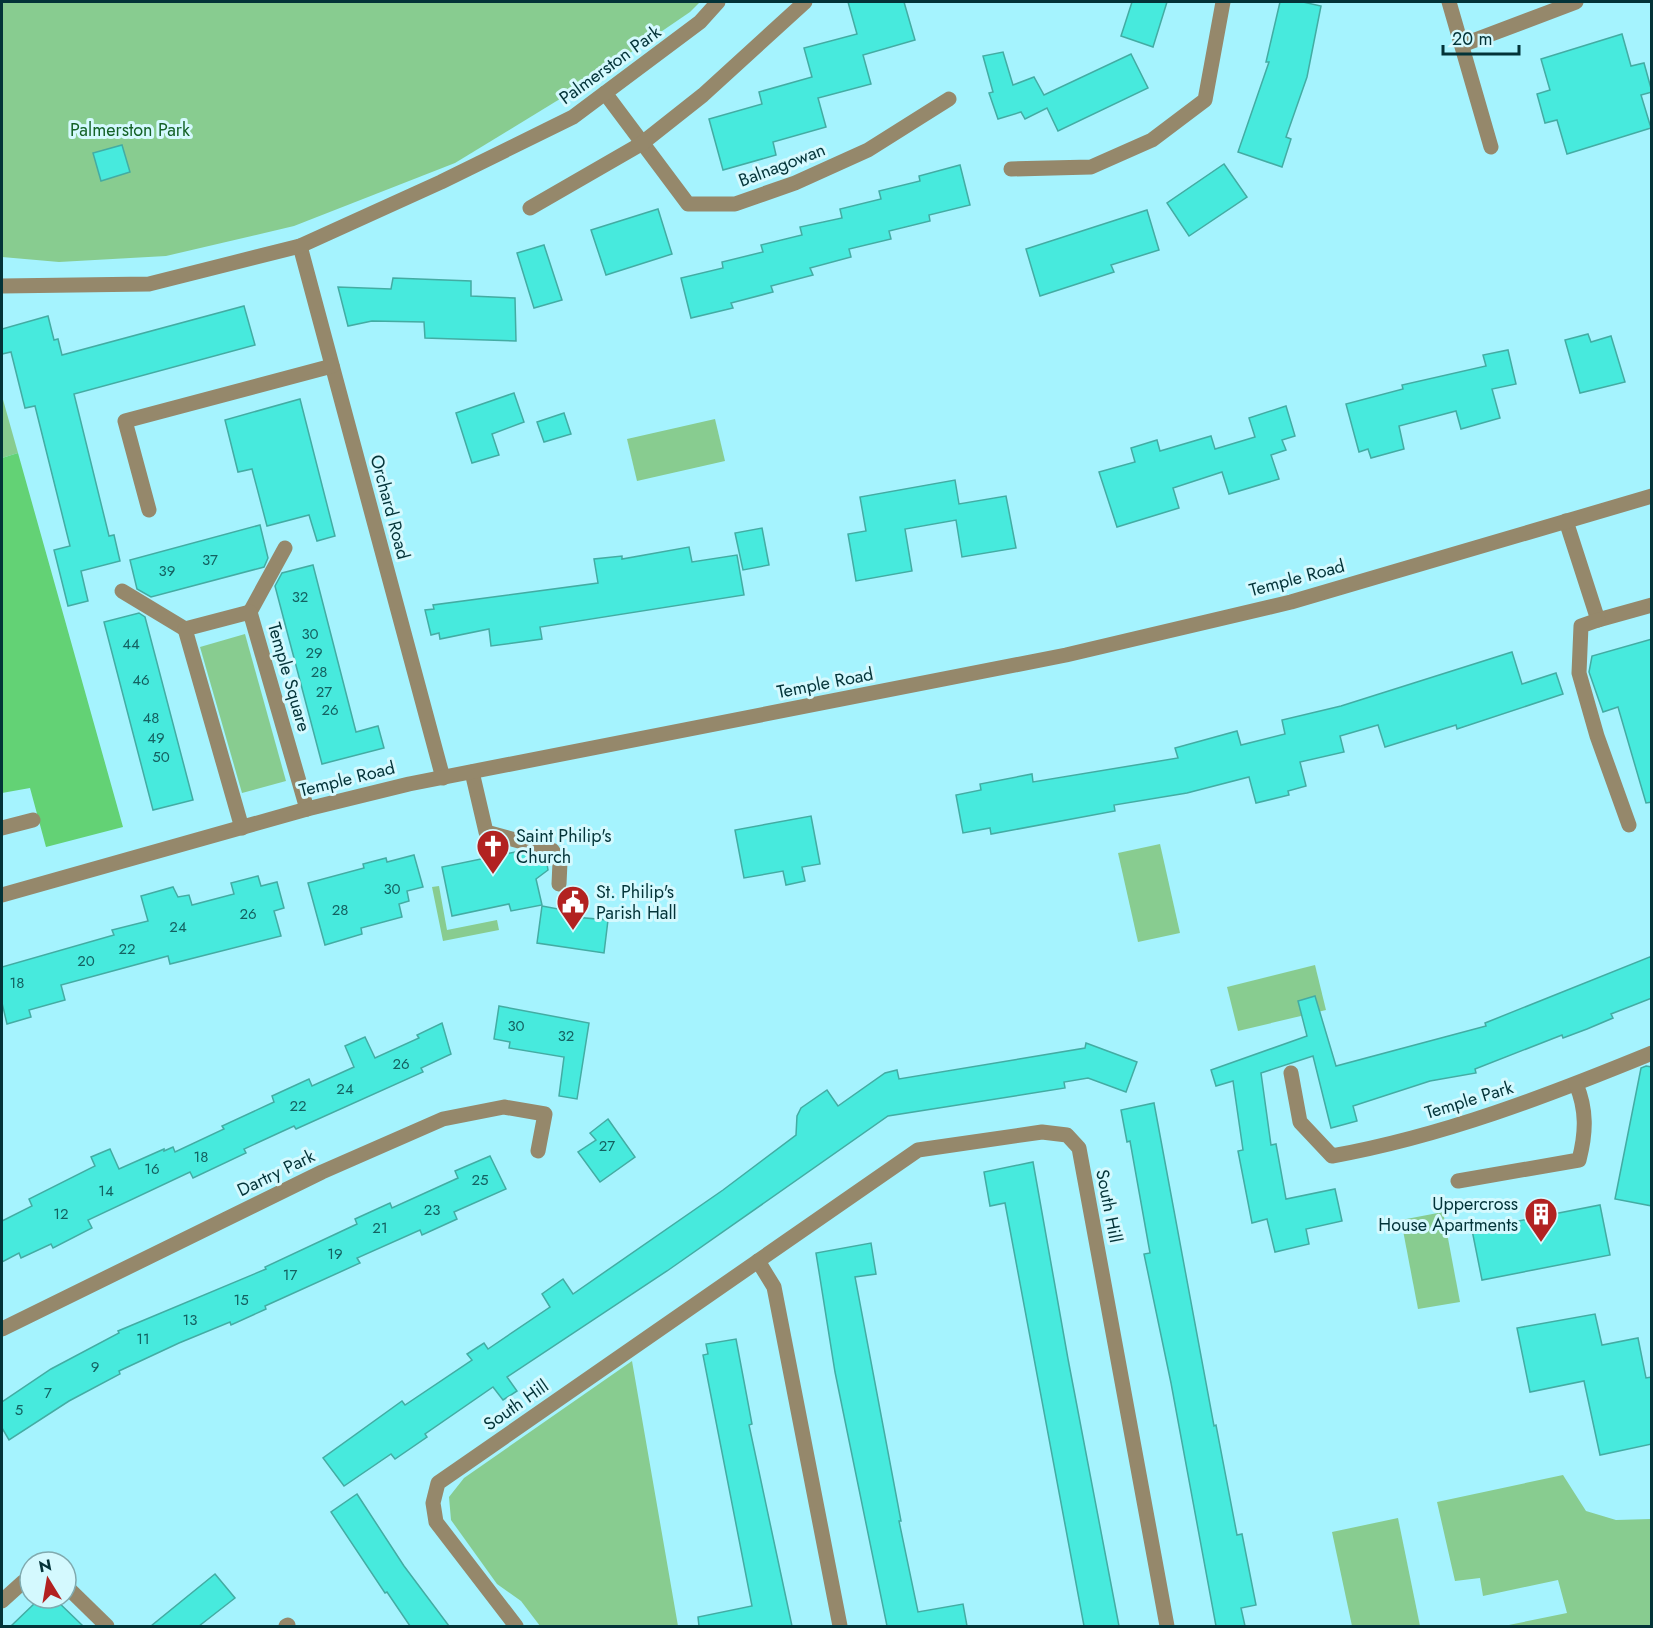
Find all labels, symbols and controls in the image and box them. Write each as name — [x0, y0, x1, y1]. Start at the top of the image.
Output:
scale bar — [1443, 18, 1520, 56]
street label: Palmerston Park — [554, 19, 666, 111]
text: 20 m — [1452, 26, 1492, 52]
park label: Palmerston Park — [70, 117, 190, 143]
street label: Balnagowan — [735, 137, 829, 193]
street label: Orchard Road — [364, 452, 416, 562]
house number: 37 — [202, 549, 218, 571]
street label: Temple Road — [1246, 553, 1348, 603]
house number: 39 — [159, 560, 175, 582]
house number: 32 — [292, 586, 308, 608]
street label: Temple Square — [261, 619, 317, 735]
house number: 30 — [301, 623, 319, 645]
house number: 44 — [122, 633, 140, 655]
house number: 29 — [305, 642, 323, 664]
house number: 28 — [311, 661, 327, 683]
street label: Temple Road — [775, 661, 875, 705]
house number: 46 — [132, 669, 150, 691]
house number: 27 — [316, 681, 332, 703]
house number: 26 — [321, 699, 339, 721]
house number: 48 — [143, 707, 159, 729]
house number: 49 — [147, 727, 165, 749]
house number: 50 — [152, 746, 170, 768]
street label: Temple Road — [296, 755, 398, 803]
place label: Saint Philip's Church — [516, 823, 612, 870]
church icon: Saint Philip's Church — [475, 828, 511, 875]
house number: 30 — [383, 878, 401, 900]
place label: St. Philip's Parish Hall — [596, 879, 677, 926]
public building icon: St. Philip's Parish Hall — [555, 884, 591, 931]
house number: 28 — [332, 899, 348, 921]
house number: 26 — [239, 903, 257, 925]
house number: 24 — [169, 916, 187, 938]
house number: 22 — [118, 938, 136, 960]
house number: 20 — [77, 950, 95, 972]
house number: 18 — [10, 972, 24, 994]
house number: 30 — [507, 1015, 525, 1037]
house number: 32 — [558, 1025, 574, 1047]
house number: 26 — [392, 1053, 410, 1075]
street label: Temple Park — [1422, 1074, 1516, 1126]
house number: 24 — [336, 1078, 354, 1100]
house number: 22 — [289, 1095, 307, 1117]
house number: 27 — [599, 1135, 615, 1157]
street label: Dartry Park — [233, 1143, 319, 1203]
house number: 18 — [194, 1146, 208, 1168]
house number: 16 — [144, 1158, 160, 1180]
street label: South Hill — [1089, 1167, 1129, 1245]
house number: 25 — [472, 1169, 489, 1191]
house number: 14 — [98, 1180, 114, 1202]
place label: Uppercross House Apartments — [1378, 1191, 1518, 1238]
building icon: Uppercross House Apartments — [1523, 1196, 1559, 1243]
house number: 23 — [424, 1199, 440, 1221]
house number: 12 — [53, 1203, 69, 1225]
house number: 21 — [372, 1217, 388, 1239]
house number: 19 — [327, 1243, 343, 1265]
house number: 17 — [283, 1264, 297, 1286]
house number: 15 — [233, 1289, 249, 1311]
house number: 13 — [183, 1309, 197, 1331]
house number: 11 — [136, 1328, 150, 1350]
house number: 9 — [91, 1356, 99, 1378]
street label: South Hill — [478, 1373, 554, 1437]
house number: 7 — [44, 1382, 52, 1404]
house number: 5 — [15, 1399, 23, 1421]
north arrow — [18, 1550, 78, 1610]
text: N — [37, 1553, 54, 1578]

